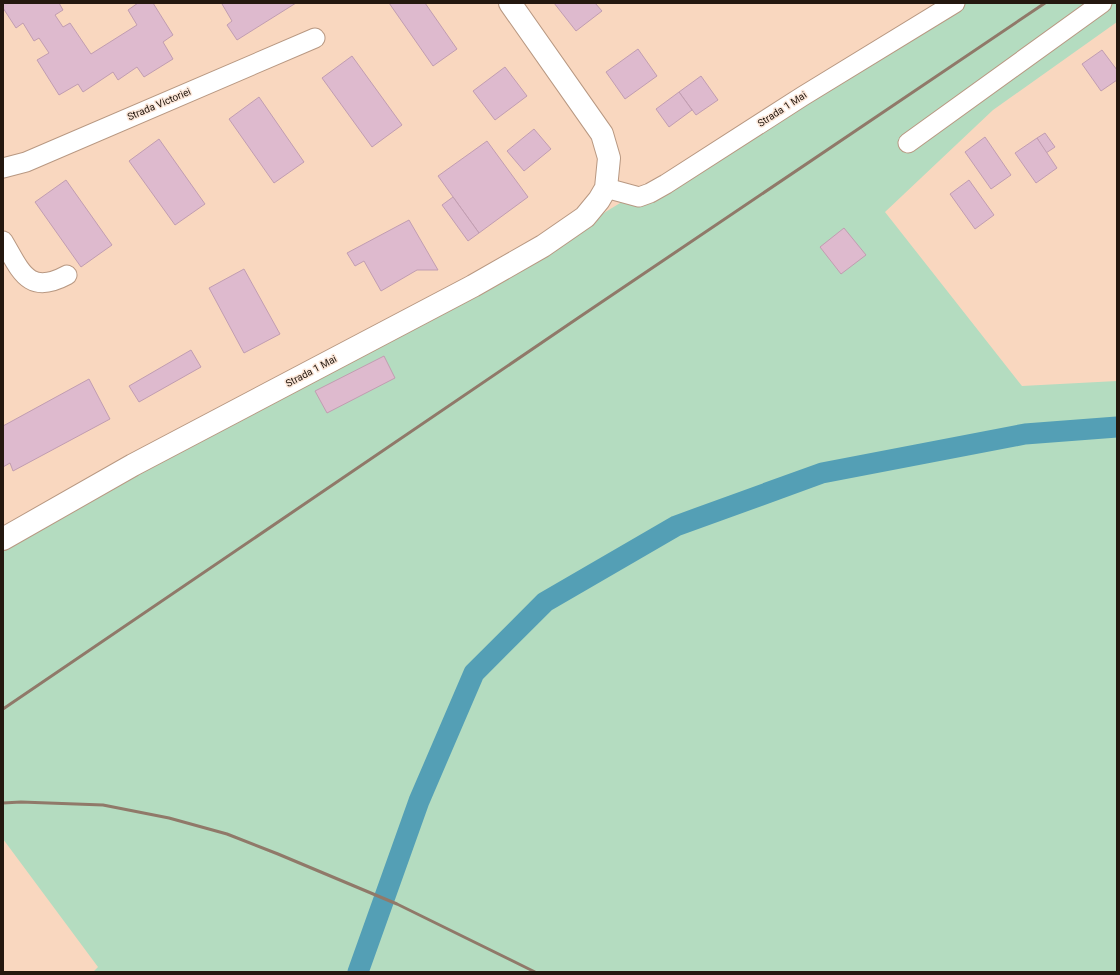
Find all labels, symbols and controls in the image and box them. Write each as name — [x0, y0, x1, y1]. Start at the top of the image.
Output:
street label: Strada Victoriei — [126, 86, 192, 122]
street label: Strada 1 Mai — [755, 89, 809, 129]
street label: Strada 1 Mai — [284, 353, 338, 389]

